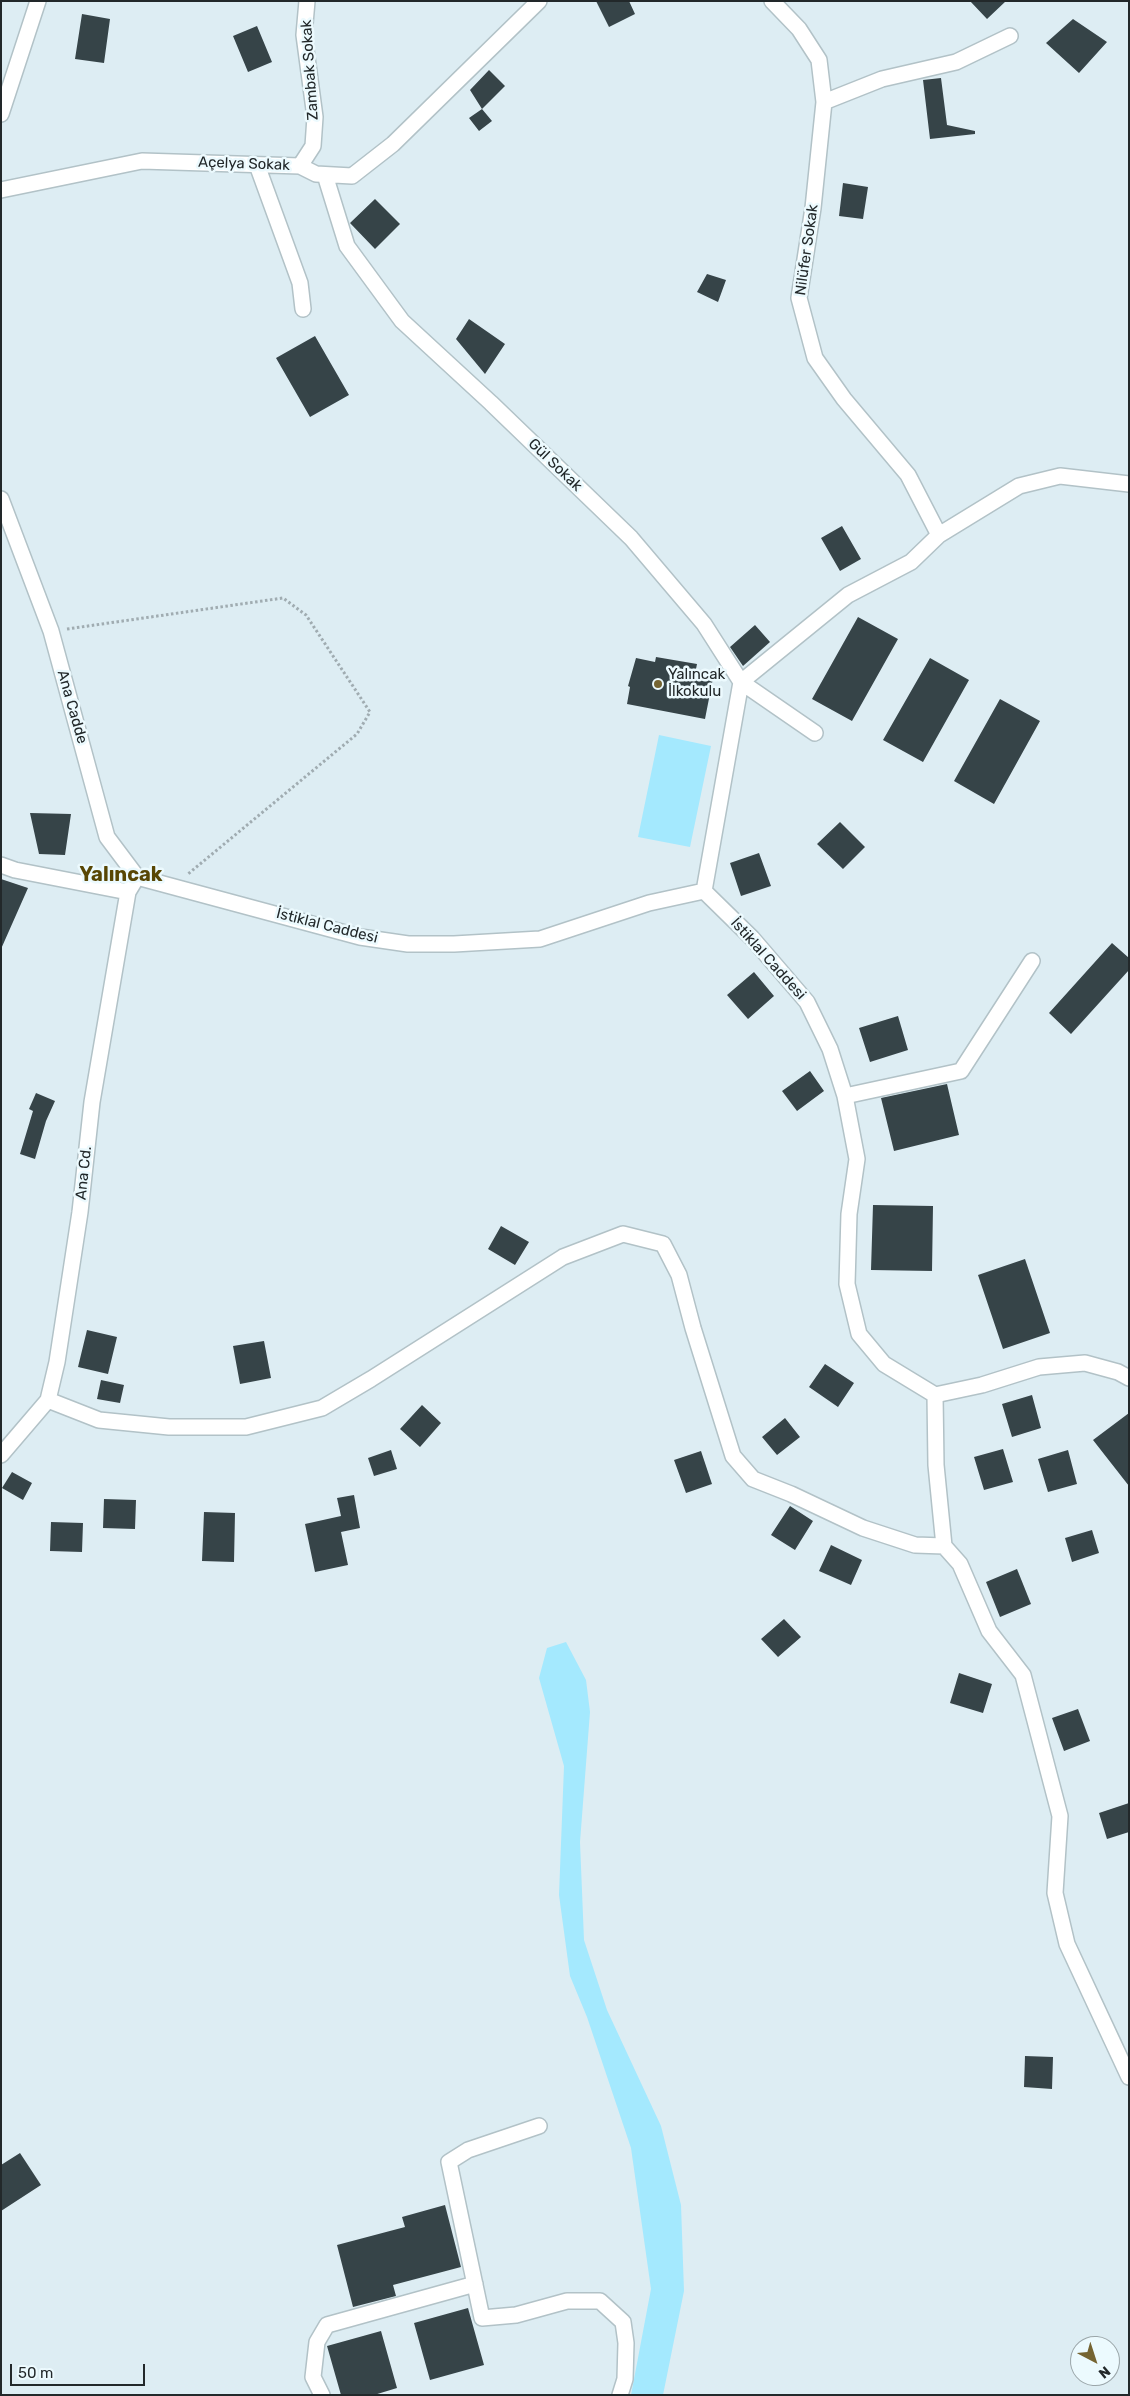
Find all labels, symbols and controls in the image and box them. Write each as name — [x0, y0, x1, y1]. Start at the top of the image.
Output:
street label: Zambak Sokak — [298, 19, 322, 121]
street label: Açelya Sokak — [198, 153, 290, 175]
street label: Nilüfer Sokak — [792, 203, 822, 297]
street label: Gül Sokak — [524, 435, 586, 495]
place label: Yalıncak İlkokulu — [668, 666, 725, 701]
street label: Ana Cadde — [53, 668, 91, 746]
marker: Yalıncak İlkokulu — [652, 678, 664, 690]
district label: Yalıncak — [79, 863, 163, 887]
street label: İstiklal Caddesi — [274, 905, 380, 947]
street label: İstiklal Caddesi — [727, 914, 809, 1004]
street label: Ana Cd. — [72, 1145, 96, 1201]
north arrow — [1070, 2336, 1120, 2386]
scale bar — [12, 2354, 148, 2386]
text: N — [1095, 2362, 1114, 2382]
text: 50 m — [18, 2364, 53, 2382]

